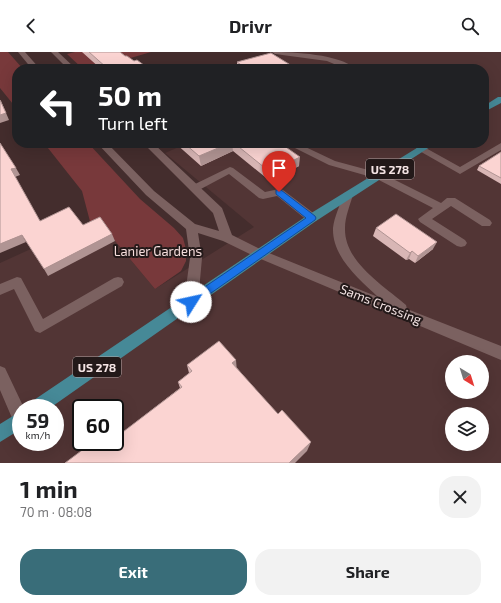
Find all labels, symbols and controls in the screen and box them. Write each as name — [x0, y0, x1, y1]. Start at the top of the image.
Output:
icon: back — [20, 15, 42, 37]
text: Drivr — [229, 15, 272, 37]
icon: search — [459, 15, 481, 37]
text: 50 m — [98, 78, 162, 112]
icon: left — [32, 80, 84, 132]
text: Turn left — [98, 112, 168, 134]
pin — [262, 151, 296, 192]
icon: arrive — [268, 157, 290, 179]
road number: US 278 — [366, 159, 414, 179]
park label: Lanier Gardens — [114, 243, 202, 259]
street label: Sams Crossing — [338, 280, 424, 328]
position arrow — [170, 281, 212, 323]
north arrow — [445, 355, 489, 399]
map controls — [445, 355, 489, 451]
road number: US 278 — [73, 357, 121, 377]
speed limit sign: 60 — [72, 399, 124, 451]
button: layers — [445, 407, 489, 451]
text: 59 — [27, 408, 49, 432]
text: km/h — [26, 429, 50, 441]
text: 1 min — [20, 474, 78, 503]
button: close — [439, 476, 481, 518]
text: 70 m · 08:08 — [20, 504, 92, 520]
button: Exit — [20, 549, 247, 595]
button: Share — [255, 549, 481, 595]

